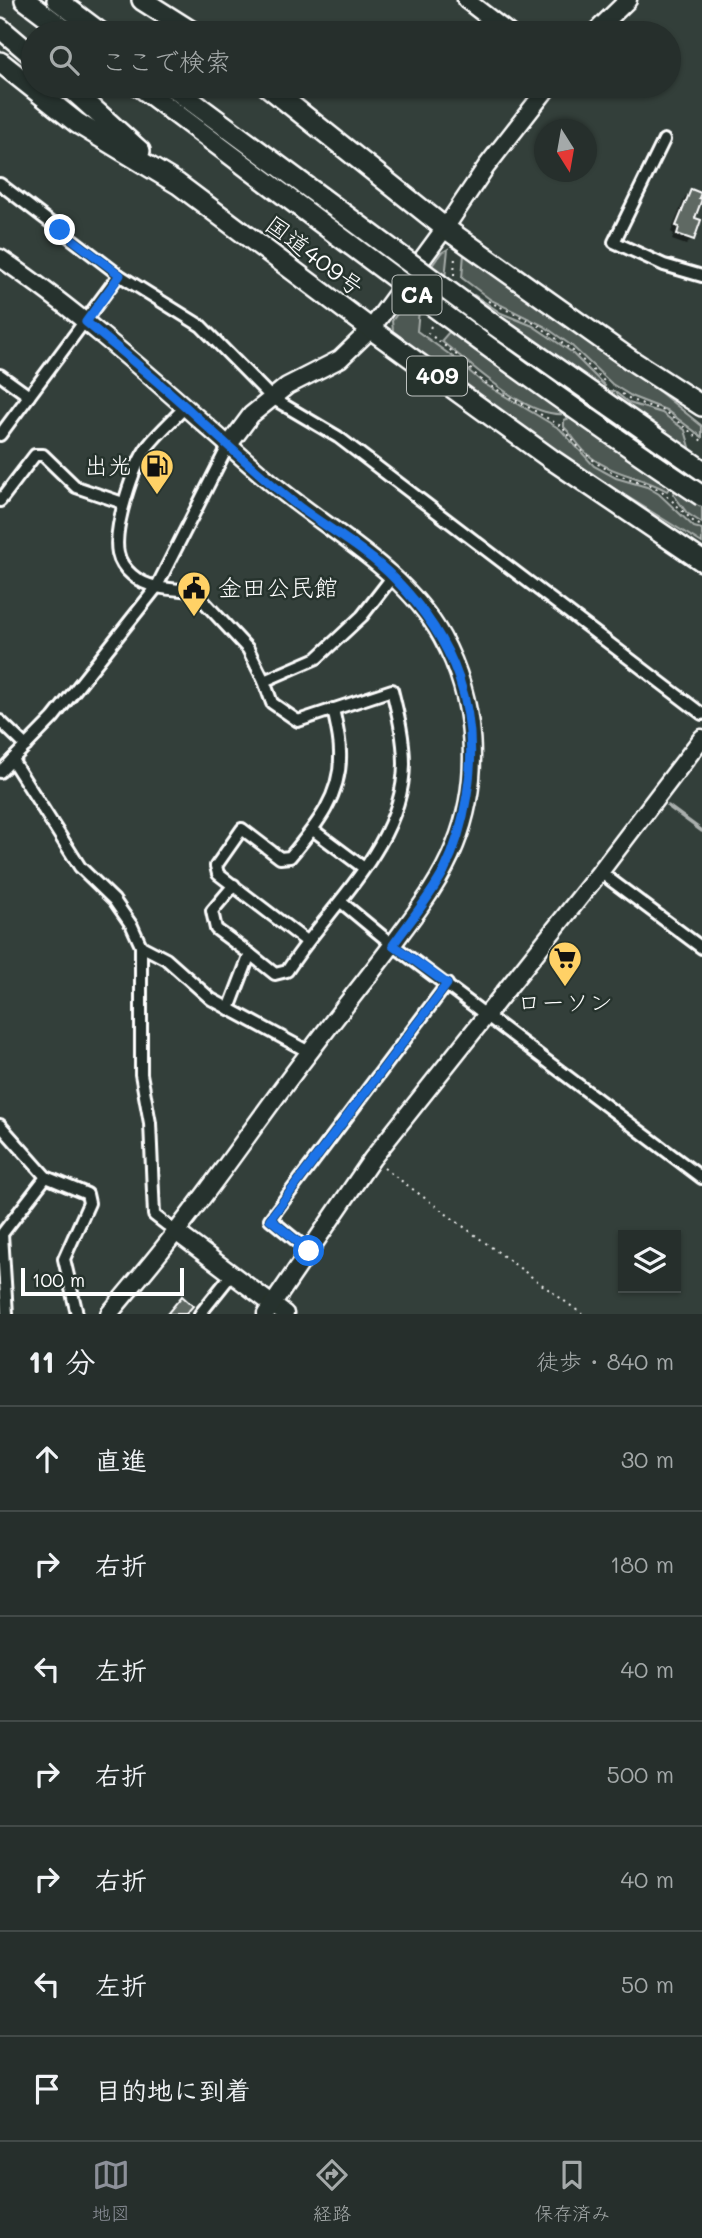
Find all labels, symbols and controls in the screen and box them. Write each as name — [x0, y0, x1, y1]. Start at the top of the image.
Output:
search box — [21, 21, 681, 98]
icon: search — [45, 41, 83, 79]
text: ここで検索 — [101, 44, 231, 78]
north arrow — [534, 119, 597, 182]
street label: 国道409号 — [260, 208, 370, 302]
route end — [44, 214, 75, 245]
road number: CA — [392, 276, 442, 314]
road number: 409 — [407, 356, 467, 396]
fuel station icon: 出光 — [138, 447, 176, 496]
place label: 出光 — [84, 449, 132, 480]
public building icon: 金田公民館 — [175, 569, 213, 618]
place label: 金田公民館 — [218, 571, 338, 602]
supermarket icon: ローソン — [546, 939, 584, 988]
place label: ローソン — [517, 986, 613, 1017]
map controls — [618, 1230, 681, 1293]
button: layers — [618, 1230, 681, 1293]
route start — [293, 1235, 324, 1266]
scale bar — [21, 1265, 184, 1297]
text: 100 m — [32, 1267, 85, 1292]
text: 11 分 — [28, 1341, 95, 1381]
text: 徒歩 · 840 m — [536, 1346, 674, 1376]
icon: ahead — [28, 1440, 66, 1478]
text: 直進 — [95, 1443, 147, 1477]
text: 30 m — [621, 1444, 674, 1474]
icon: right — [28, 1545, 66, 1583]
text: 右折 — [95, 1548, 147, 1582]
text: 180 m — [610, 1549, 674, 1579]
icon: left — [28, 1650, 66, 1688]
text: 左折 — [95, 1653, 147, 1687]
text: 40 m — [621, 1654, 674, 1684]
icon: right — [28, 1755, 66, 1793]
text: 右折 — [95, 1758, 147, 1792]
text: 500 m — [607, 1759, 674, 1789]
icon: right — [28, 1860, 66, 1898]
text: 右折 — [95, 1863, 147, 1897]
text: 40 m — [621, 1864, 674, 1894]
icon: left — [28, 1965, 66, 2003]
text: 左折 — [95, 1968, 147, 2002]
text: 50 m — [621, 1969, 674, 1999]
icon: arrive — [28, 2070, 66, 2108]
text: 目的地に到着 — [95, 2073, 251, 2107]
tab: 地図 — [92, 2156, 130, 2225]
tab: 経路 — [313, 2156, 351, 2225]
tab: 保存済み — [534, 2156, 610, 2225]

